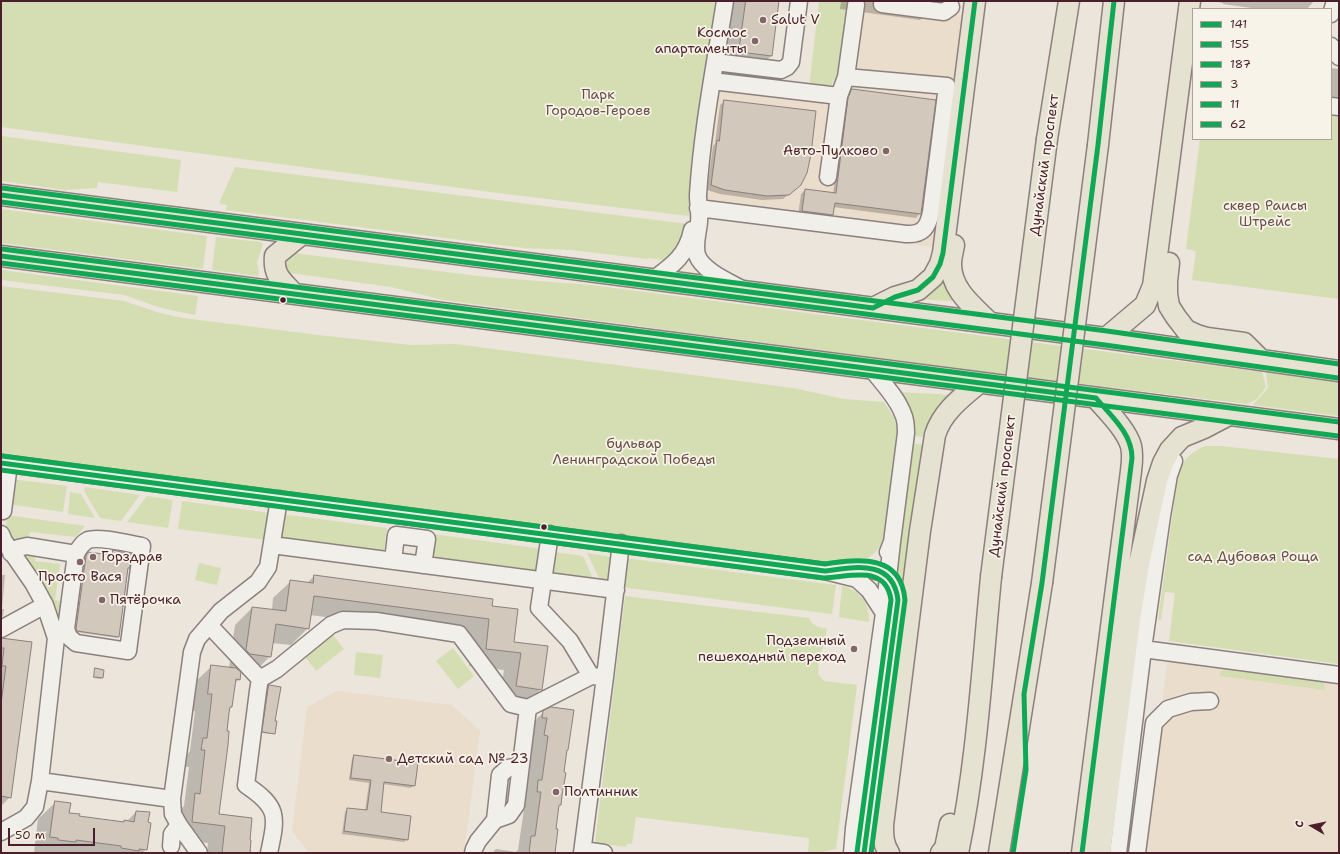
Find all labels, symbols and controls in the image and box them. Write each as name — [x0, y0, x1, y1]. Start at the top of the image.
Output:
legend — [1192, 8, 1332, 140]
place label: Salut V — [771, 12, 820, 28]
marker: Salut V — [758, 15, 768, 25]
text: 141 — [1230, 16, 1247, 32]
place label: Космос апартаменты — [655, 25, 747, 58]
marker: Космос апартаменты — [750, 36, 760, 46]
text: 155 — [1230, 36, 1249, 52]
text: 187 — [1230, 56, 1251, 72]
text: 3 — [1230, 76, 1238, 92]
park label: Парк Городов-Героев — [546, 87, 650, 120]
street label: Дунайский проспект — [1027, 93, 1063, 237]
text: 11 — [1230, 96, 1240, 112]
text: 62 — [1230, 116, 1246, 132]
place label: Авто-Пулково — [783, 143, 878, 159]
marker: Авто-Пулково — [881, 146, 891, 156]
park label: сквер Раисы Штрейс — [1223, 198, 1307, 230]
unlabelled marker — [278, 295, 288, 305]
street label: Дунайский проспект — [986, 414, 1020, 558]
park label: бульвар Ленинградской Победы — [552, 436, 716, 468]
unlabelled marker — [539, 522, 549, 532]
place label: Горздрав — [101, 549, 162, 565]
park label: сад Дубовая Роща — [1188, 549, 1318, 565]
marker: Горздрав — [88, 552, 98, 562]
marker: Просто Вася — [75, 557, 85, 567]
place label: Просто Вася — [38, 569, 122, 585]
place label: Пятёрочка — [110, 592, 181, 608]
marker: Пятёрочка — [97, 595, 107, 605]
place label: Подземный пешеходный переход — [698, 633, 846, 666]
marker: Подземный пешеходный переход — [849, 644, 859, 654]
place label: Детский сад № 23 — [397, 751, 529, 767]
marker: Детский сад № 23 — [384, 754, 394, 764]
place label: Полтинник — [564, 784, 638, 800]
marker: Полтинник — [551, 787, 561, 797]
north arrow — [1292, 806, 1332, 846]
scale bar — [10, 820, 97, 846]
text: С — [1292, 820, 1308, 829]
text: 50 m — [15, 827, 45, 843]

